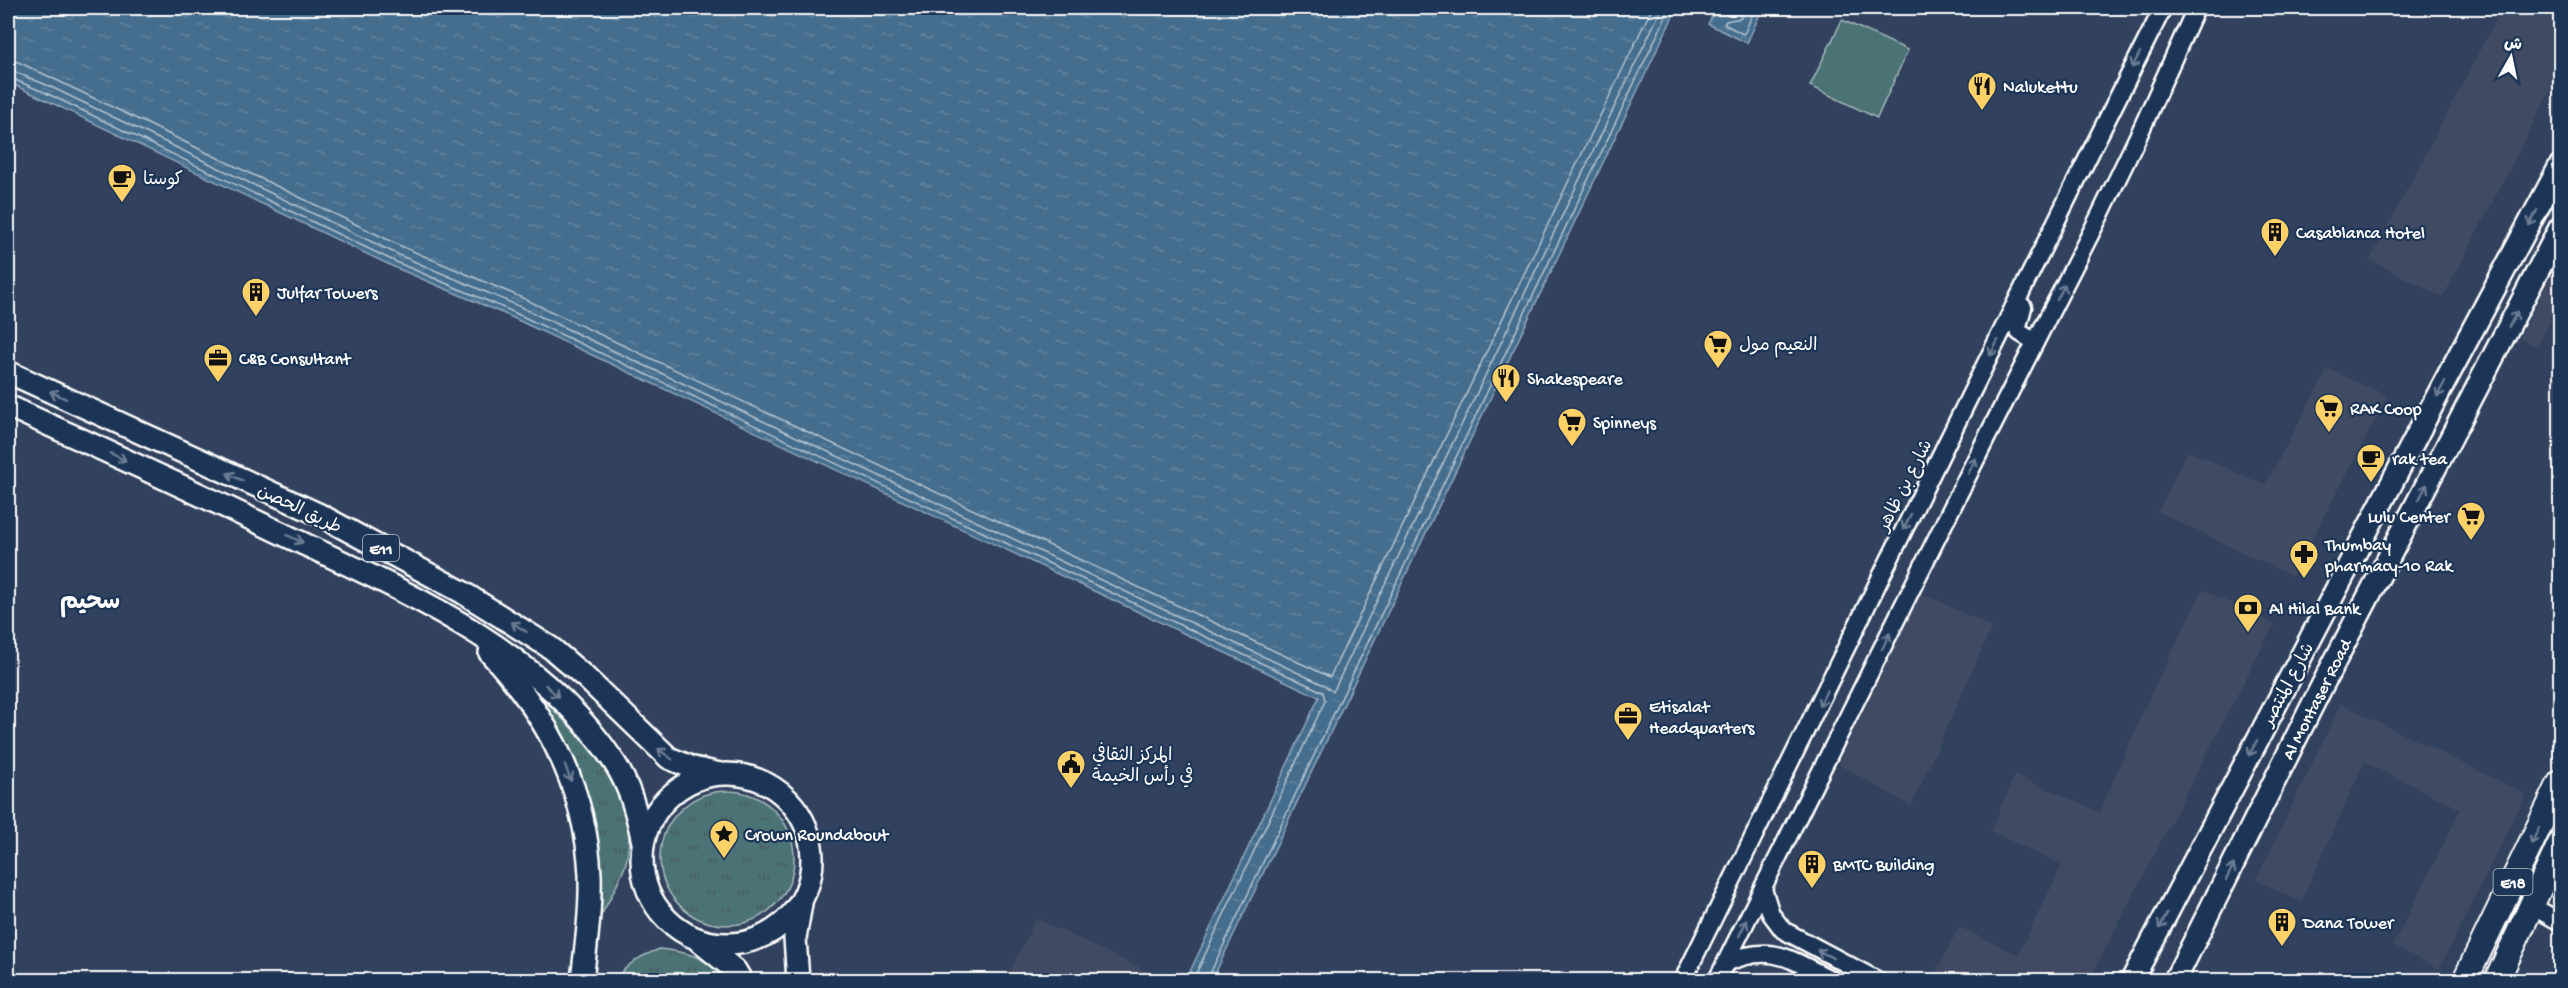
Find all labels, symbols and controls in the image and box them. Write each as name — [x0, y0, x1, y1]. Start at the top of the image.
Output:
north arrow — [2481, 27, 2541, 87]
text: ش — [2503, 35, 2523, 56]
one-way arrow — [2130, 50, 2142, 68]
restaurant icon: Nalukettu — [1966, 70, 1998, 112]
place label: Nalukettu — [2003, 78, 2078, 99]
cafe icon: كوستا — [106, 162, 138, 204]
place label: كوستا — [143, 170, 183, 191]
one-way arrow — [2527, 208, 2538, 226]
building icon: Casablanca Hotel — [2259, 216, 2291, 258]
place label: Casablanca Hotel — [2296, 224, 2425, 245]
building icon: Julfar Towers — [240, 276, 272, 318]
one-way arrow — [2055, 283, 2067, 301]
place label: Julfar Towers — [277, 284, 379, 305]
one-way arrow — [2507, 311, 2519, 328]
supermarket icon: النعيم مول — [1702, 328, 1734, 370]
place label: النعيم مول — [1739, 336, 1818, 358]
one-way arrow — [1988, 338, 2000, 356]
office icon: C&B Consultant — [202, 342, 234, 384]
place label: C&B Consultant — [239, 350, 352, 371]
restaurant icon: Shakespeare — [1490, 362, 1522, 404]
place label: Shakespeare — [1527, 370, 1623, 391]
one-way arrow — [2435, 380, 2446, 398]
one-way arrow — [50, 389, 68, 401]
supermarket icon: RAK Coop — [2313, 392, 2345, 434]
place label: RAK Coop — [2350, 400, 2422, 421]
supermarket icon: Spinneys — [1556, 406, 1588, 448]
place label: Spinneys — [1593, 414, 1657, 435]
street label: شارع بن ظاهر — [1873, 437, 1938, 537]
cafe icon: rak tea — [2355, 442, 2387, 484]
place label: rak tea — [2392, 450, 2448, 471]
one-way arrow — [108, 452, 126, 464]
one-way arrow — [1967, 457, 1979, 475]
one-way arrow — [227, 470, 245, 482]
street label: طريق الحصن — [253, 481, 344, 540]
one-way arrow — [2417, 484, 2429, 501]
supermarket icon: Lulu Center — [2455, 500, 2487, 542]
place label: Lulu Center — [2368, 508, 2452, 529]
one-way arrow — [1901, 512, 1912, 530]
one-way arrow — [285, 534, 303, 546]
road number: E11 — [363, 535, 399, 561]
place label: Thumbay pharmacy-10 Rak — [2324, 536, 2454, 578]
pharmacy icon: Thumbay pharmacy-10 Rak — [2288, 538, 2320, 580]
district label: سحيم — [60, 589, 120, 618]
bank icon: Al Hilal Bank — [2232, 592, 2264, 634]
place label: Al Hilal Bank — [2269, 600, 2362, 621]
one-way arrow — [511, 621, 528, 633]
one-way arrow — [1881, 632, 1892, 650]
street label: Al Montaser Road — [2279, 635, 2358, 764]
street label: شارع المنتصر — [2258, 640, 2320, 732]
one-way arrow — [545, 684, 560, 698]
one-way arrow — [1816, 688, 1828, 706]
place label: Etisalat Headquarters — [1649, 698, 1756, 740]
office icon: Etisalat Headquarters — [1612, 700, 1644, 742]
one-way arrow — [2247, 739, 2258, 757]
place label: المركز الثقافي في رأس الخيمة — [1092, 742, 1193, 788]
one-way arrow — [658, 748, 674, 760]
public building icon: المركز الثقافي في رأس الخيمة — [1055, 748, 1087, 790]
one-way arrow — [564, 763, 575, 782]
place icon: Crown Roundabout — [708, 818, 740, 860]
place label: Crown Roundabout — [745, 826, 890, 847]
one-way arrow — [2529, 827, 2541, 845]
building icon: BMTC Building — [1796, 848, 1828, 890]
place label: BMTC Building — [1832, 856, 1934, 877]
one-way arrow — [2225, 864, 2237, 882]
road number: E18 — [2494, 869, 2532, 895]
building icon: Dana Tower — [2266, 906, 2298, 948]
one-way arrow — [2157, 912, 2168, 930]
place label: Dana Tower — [2302, 914, 2395, 935]
one-way arrow — [1738, 920, 1750, 938]
one-way arrow — [1816, 947, 1834, 959]

